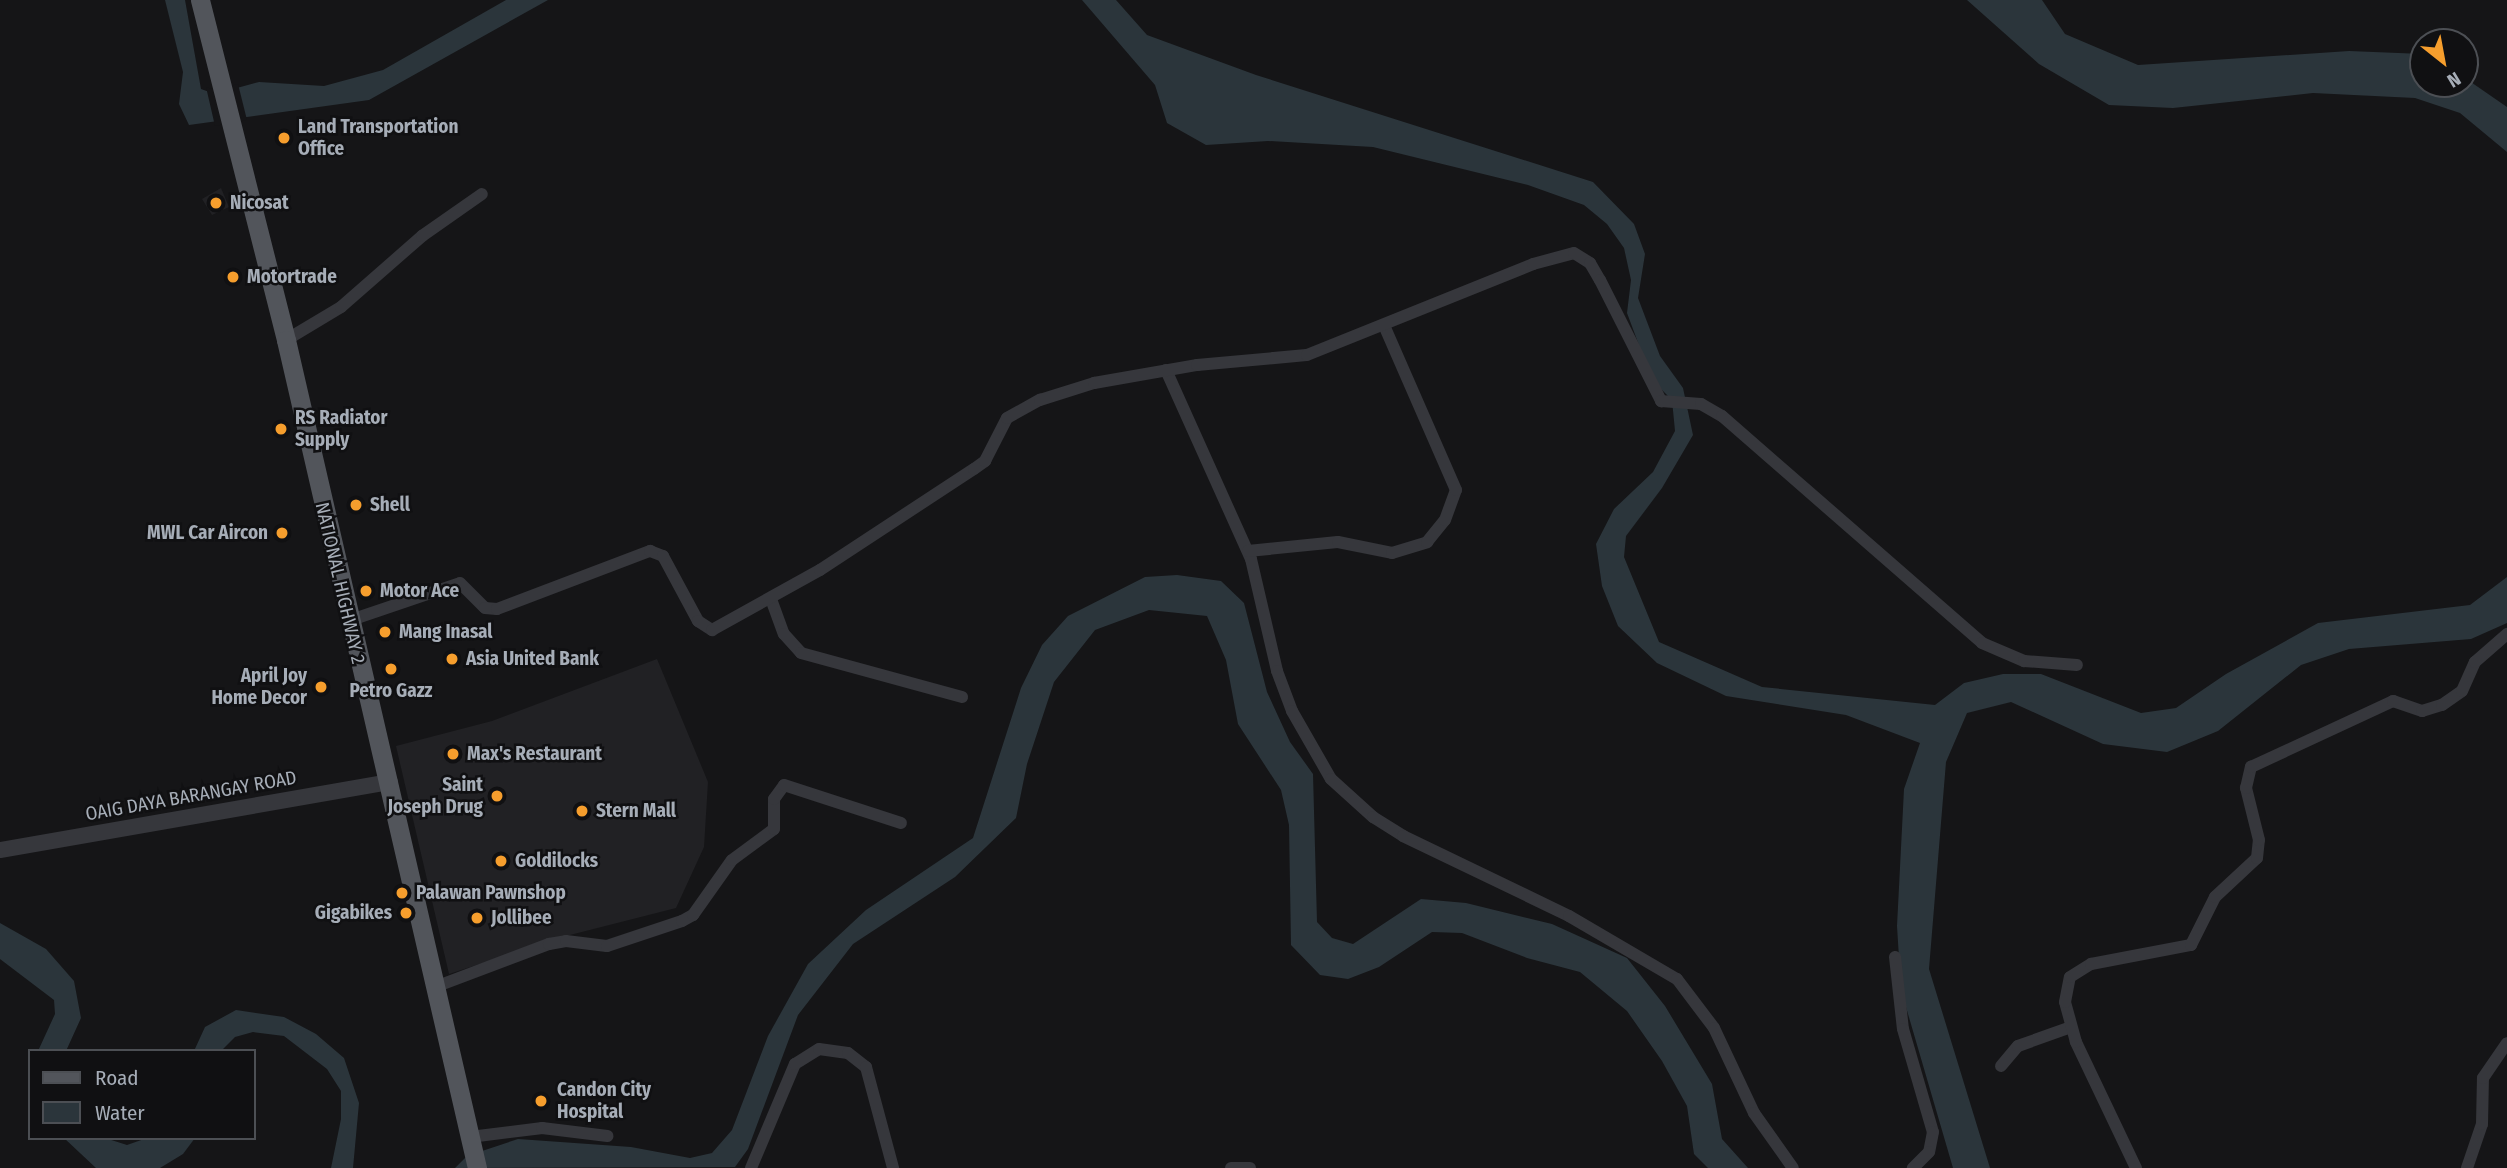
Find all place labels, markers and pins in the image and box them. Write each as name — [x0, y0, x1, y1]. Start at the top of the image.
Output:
place label: Land Transportation Office — [298, 116, 458, 160]
marker: Land Transportation Office — [276, 130, 292, 146]
place label: Nicosat — [230, 192, 289, 214]
marker: Nicosat — [208, 195, 224, 211]
place label: Motortrade — [247, 266, 337, 288]
marker: Motortrade — [225, 269, 241, 285]
place label: RS Radiator Supply — [295, 407, 387, 451]
marker: RS Radiator Supply — [273, 421, 289, 437]
place label: Shell — [370, 494, 410, 516]
marker: Shell — [348, 497, 364, 513]
place label: MWL Car Aircon — [147, 522, 268, 544]
marker: MWL Car Aircon — [274, 525, 290, 541]
place label: Motor Ace — [380, 580, 459, 602]
marker: Motor Ace — [358, 583, 374, 599]
place label: Mang Inasal — [399, 621, 493, 643]
marker: Mang Inasal — [377, 624, 393, 640]
place label: Asia United Bank — [466, 648, 599, 670]
marker: Asia United Bank — [444, 651, 460, 667]
marker: Petro Gazz — [383, 661, 399, 677]
place label: April Joy Home Decor — [211, 665, 307, 709]
marker: April Joy Home Decor — [313, 679, 329, 695]
place label: Petro Gazz — [349, 680, 433, 702]
place label: Max's Restaurant — [467, 743, 602, 765]
marker: Max's Restaurant — [445, 746, 461, 762]
place label: Saint Joseph Drug — [388, 774, 483, 818]
marker: Saint Joseph Drug — [489, 788, 505, 804]
place label: Stern Mall — [596, 800, 676, 822]
marker: Stern Mall — [574, 803, 590, 819]
place label: Goldilocks — [515, 850, 598, 872]
marker: Goldilocks — [493, 853, 509, 869]
place label: Palawan Pawnshop — [416, 882, 566, 904]
marker: Palawan Pawnshop — [394, 885, 410, 901]
place label: Gigabikes — [315, 902, 392, 924]
marker: Gigabikes — [398, 905, 414, 921]
place label: Jollibee — [491, 907, 552, 929]
marker: Jollibee — [469, 910, 485, 926]
place label: Candon City Hospital — [557, 1079, 651, 1123]
marker: Candon City Hospital — [531, 1091, 551, 1111]

